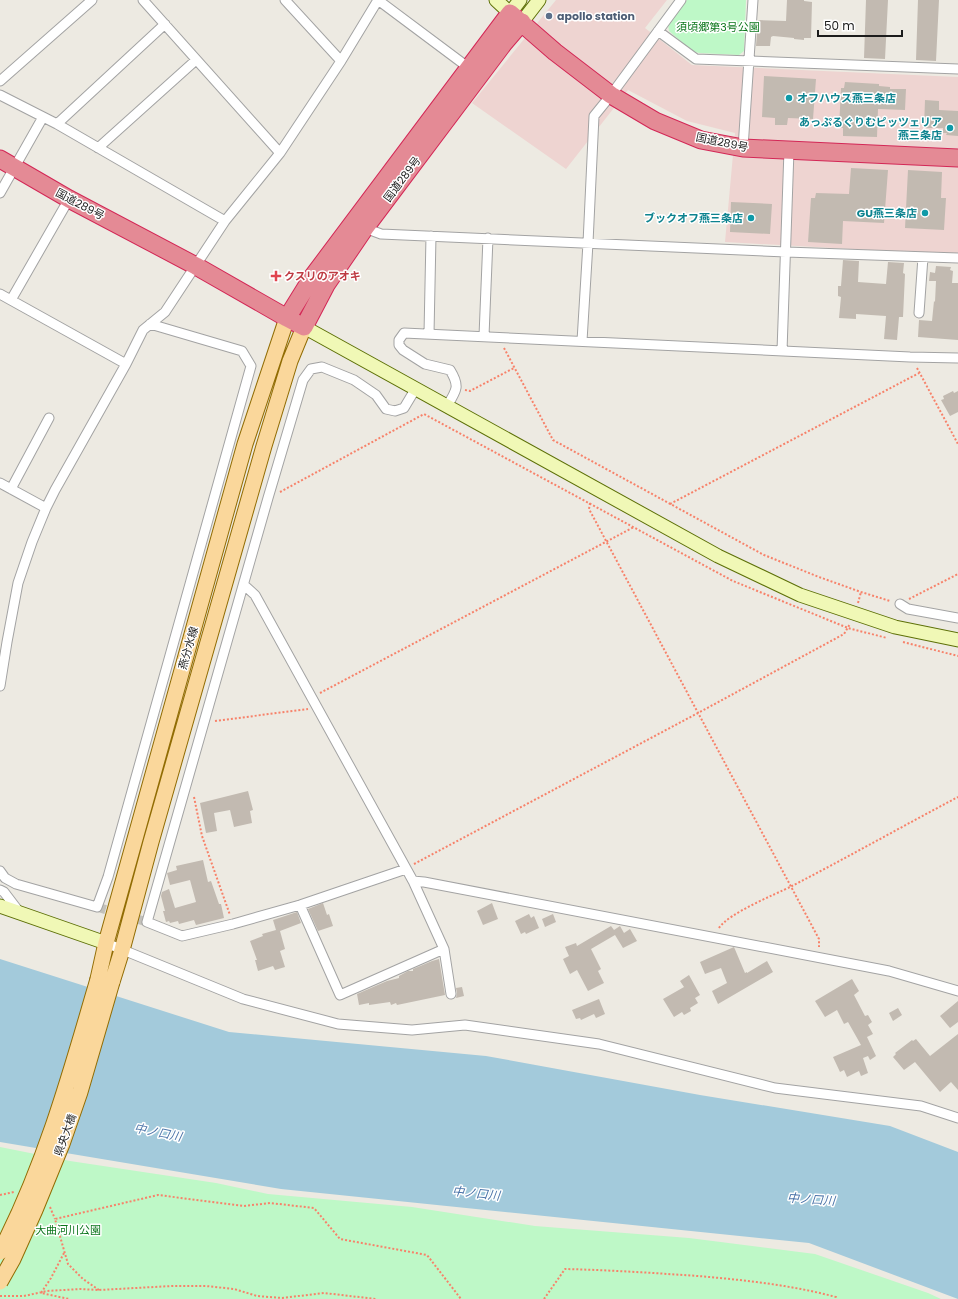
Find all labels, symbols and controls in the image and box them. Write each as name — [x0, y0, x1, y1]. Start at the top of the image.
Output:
place label: apollo station — [557, 8, 635, 24]
marker: apollo station — [544, 11, 554, 21]
scale bar — [818, 12, 902, 38]
text: 50 m — [824, 17, 855, 34]
park label: 須頃郷第3号公園 — [676, 19, 760, 35]
place label: オフハウス燕三条店 — [797, 90, 896, 106]
marker: オフハウス燕三条店 — [784, 93, 794, 103]
place label: あっぷるぐりむピッツェリア 燕三条店 — [799, 114, 942, 143]
marker: あっぷるぐりむピッツェリア 燕三条店 — [945, 123, 955, 133]
street label: 国道289号 — [694, 129, 750, 155]
street label: 国道289号 — [380, 153, 424, 205]
street label: 国道289号 — [53, 184, 107, 224]
place label: GU燕三条店 — [857, 205, 917, 221]
marker: GU燕三条店 — [920, 208, 930, 218]
place label: ブックオフ燕三条店 — [644, 210, 743, 226]
marker: ブックオフ燕三条店 — [746, 213, 756, 223]
place label: クスリのアオキ — [284, 268, 361, 284]
marker: クスリのアオキ — [271, 271, 281, 281]
street label: 燕分水線 — [174, 625, 202, 671]
street label: 県央大橋 — [50, 1112, 80, 1158]
water label: 中ノ口川 — [133, 1119, 185, 1145]
water label: 中ノ口川 — [451, 1182, 503, 1204]
water label: 中ノ口川 — [786, 1189, 838, 1209]
park label: 大曲河川公園 — [35, 1222, 101, 1238]

